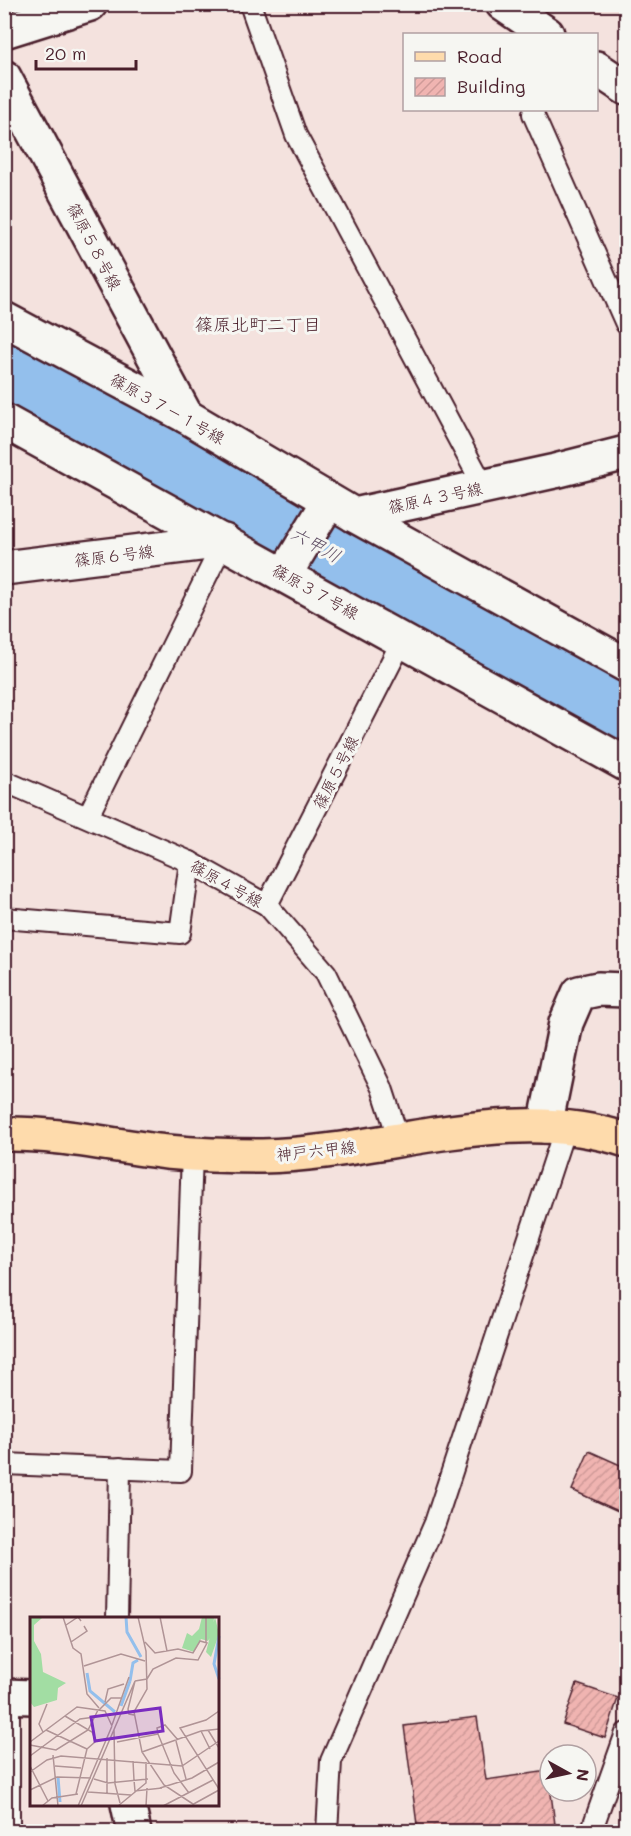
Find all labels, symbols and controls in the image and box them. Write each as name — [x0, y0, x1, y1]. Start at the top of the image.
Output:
scale bar — [36, 33, 136, 71]
legend — [403, 33, 598, 111]
text: 20 m — [45, 41, 86, 65]
text: Road — [457, 44, 502, 68]
text: Building — [457, 74, 525, 98]
street label: 篠原５８号線 — [63, 199, 127, 293]
district label: 篠原北町二丁目 — [195, 312, 321, 336]
street label: 篠原３７－１号線 — [107, 368, 229, 448]
street label: 篠原４３号線 — [386, 477, 484, 517]
water label: 六甲川 — [287, 520, 345, 568]
street label: 篠原６号線 — [73, 540, 155, 570]
street label: 篠原３７号線 — [269, 559, 363, 623]
street label: 篠原５号線 — [307, 732, 363, 812]
street label: 篠原４号線 — [187, 854, 267, 912]
street label: 神戸六甲線 — [275, 1135, 357, 1165]
inset map — [30, 1617, 219, 1806]
north arrow — [538, 1743, 598, 1803]
text: N — [572, 1768, 595, 1783]

